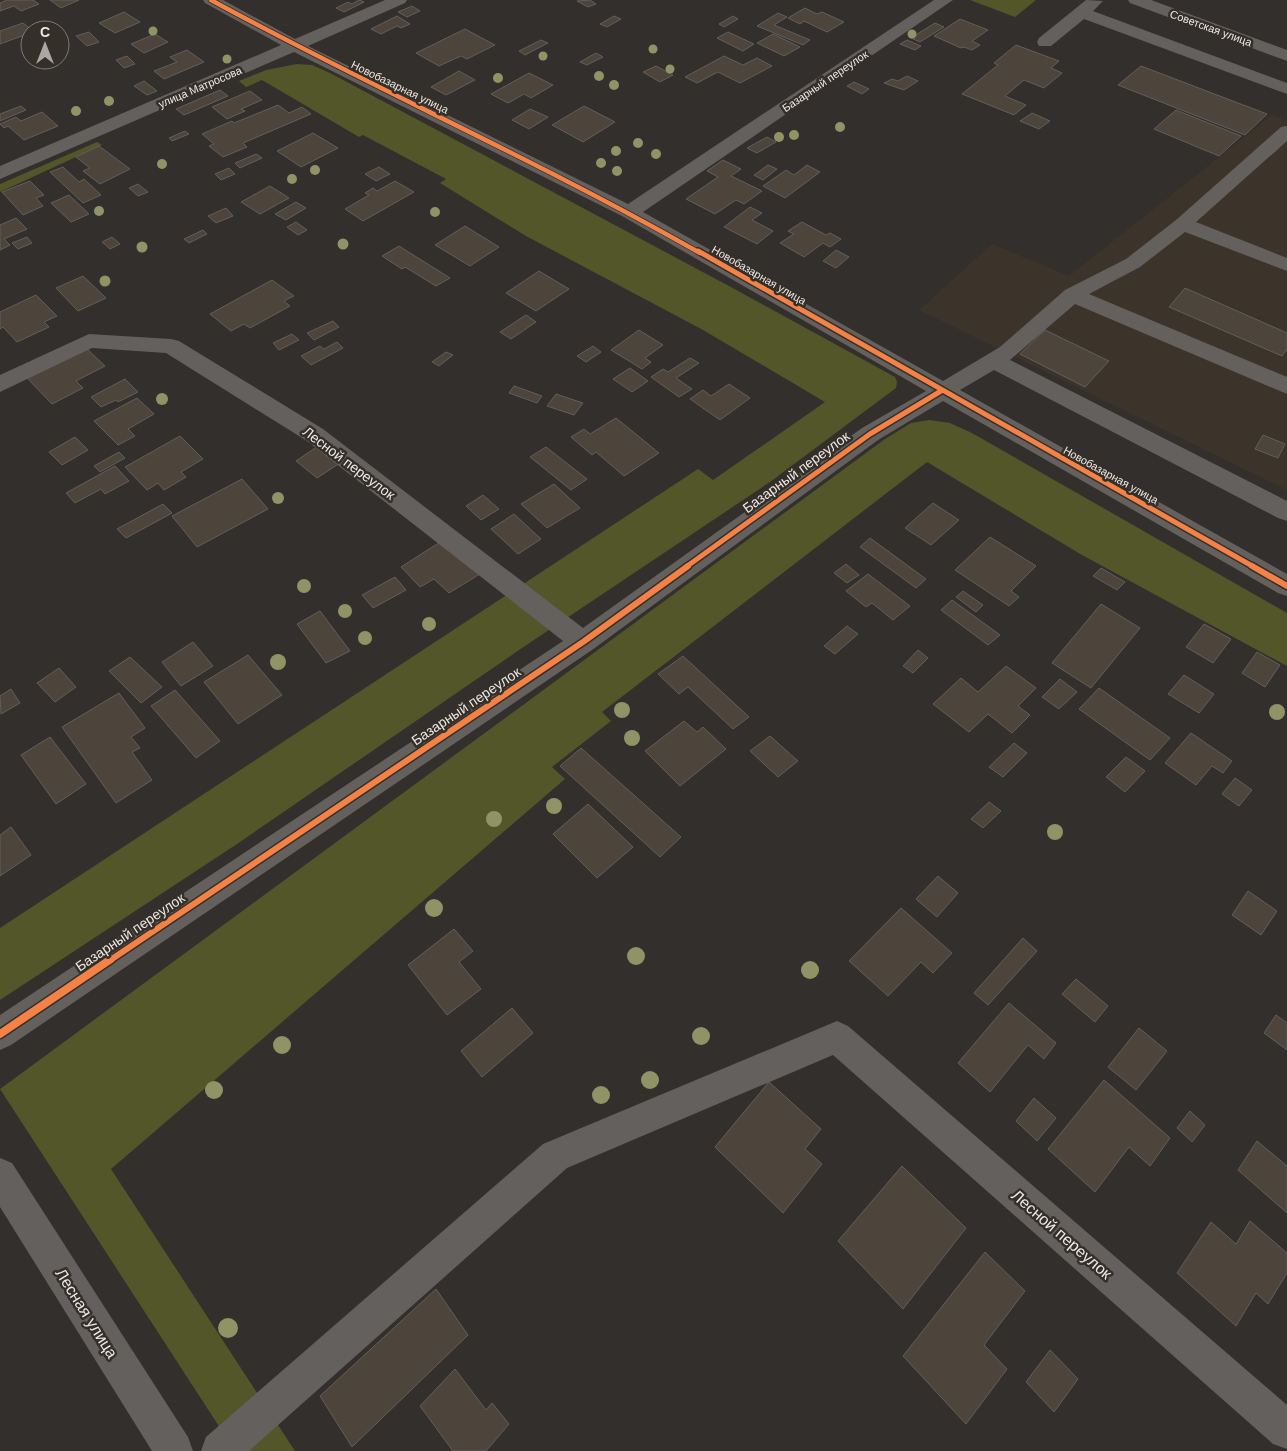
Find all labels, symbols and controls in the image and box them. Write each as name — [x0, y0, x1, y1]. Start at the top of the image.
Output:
street label: Советская улица — [1168, 8, 1254, 49]
north arrow — [20, 20, 70, 70]
text: С — [40, 24, 50, 40]
street label: Базарный переулок — [780, 48, 870, 114]
street label: Новобазарная улица — [349, 58, 451, 116]
street label: улица Матросова — [157, 64, 244, 110]
street label: Новобазарная улица — [710, 243, 809, 307]
street label: Лесной переулок — [300, 423, 399, 503]
street label: Базарный переулок — [740, 427, 853, 516]
street label: Новобазарная улица — [1061, 444, 1161, 507]
street label: Базарный переулок — [408, 663, 524, 748]
street label: Базарный переулок — [72, 889, 188, 974]
street label: Лесной переулок — [1008, 1186, 1116, 1283]
street label: Лесная улица — [52, 1265, 121, 1361]

